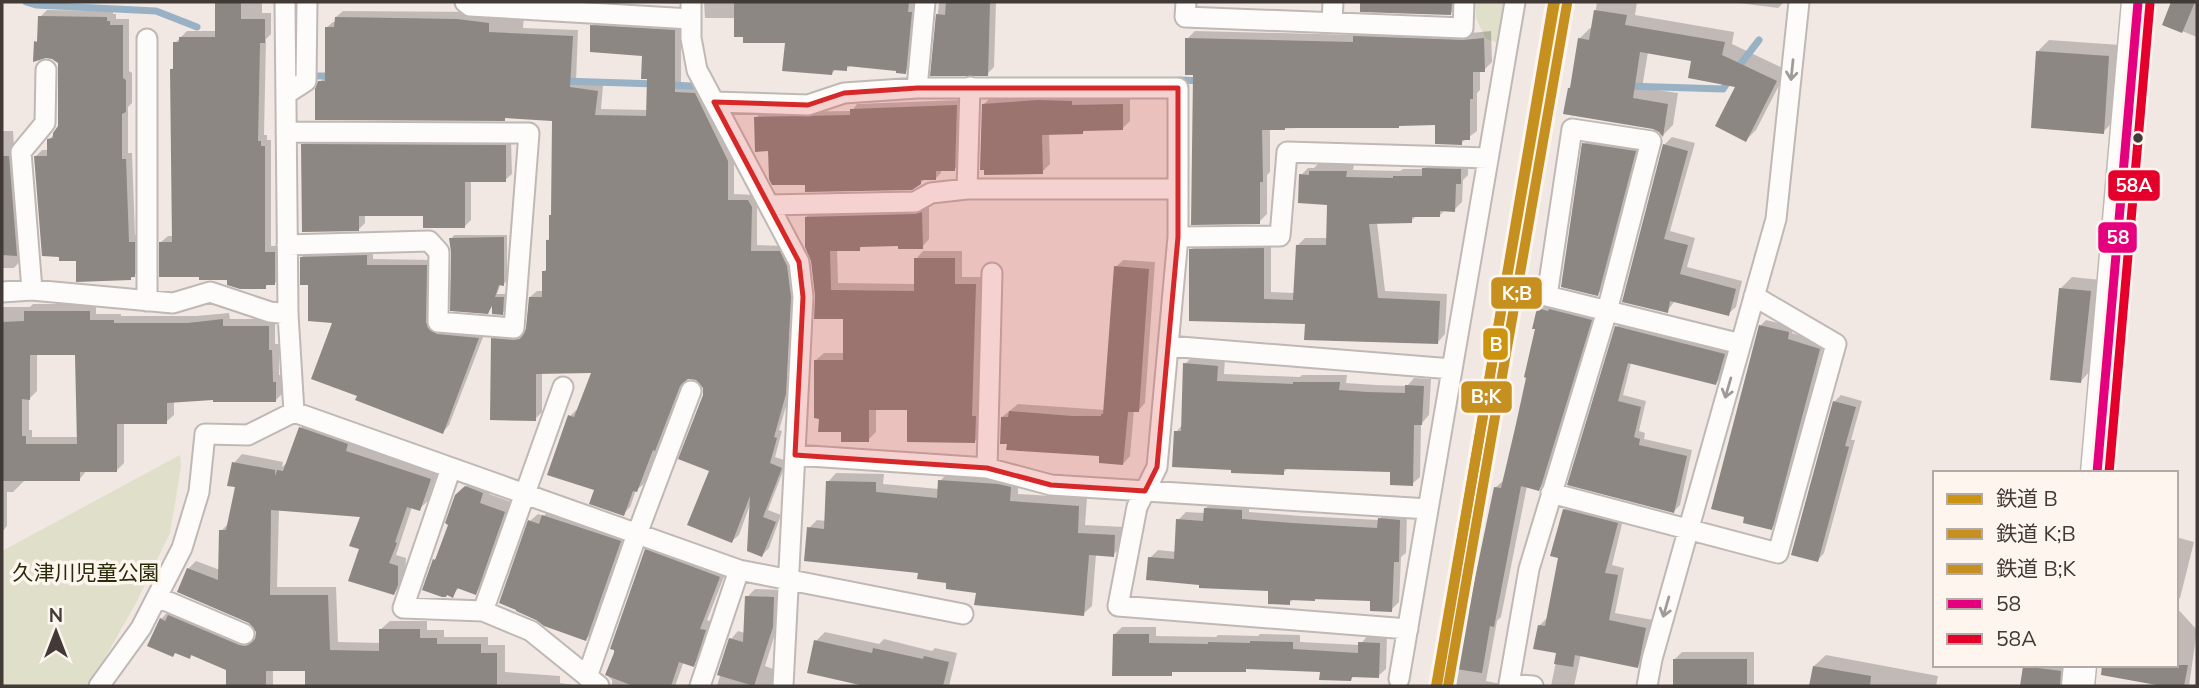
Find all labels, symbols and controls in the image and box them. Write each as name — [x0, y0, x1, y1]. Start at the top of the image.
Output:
one-way arrow — [1785, 58, 1798, 80]
unlabelled marker — [2131, 131, 2145, 145]
line badge: 58A — [2107, 169, 2161, 202]
text: 58A — [2115, 173, 2153, 197]
line badge: 58 — [2097, 221, 2138, 254]
text: 58 — [2107, 225, 2129, 249]
line badge: K;B — [1490, 276, 1543, 310]
text: K;B — [1502, 281, 1532, 305]
line badge: B — [1482, 327, 1509, 361]
text: B — [1489, 332, 1503, 356]
one-way arrow — [1721, 376, 1734, 398]
line badge: B;K — [1460, 380, 1513, 414]
text: B;K — [1471, 384, 1503, 408]
legend — [1933, 471, 2178, 667]
text: 鉄道 B — [1996, 485, 2058, 511]
text: 鉄道 K;B — [1996, 520, 2076, 546]
text: 鉄道 B;K — [1996, 555, 2077, 581]
park label: 久津川児童公園 — [13, 559, 160, 585]
text: 58 — [1996, 590, 2021, 616]
one-way arrow — [1659, 595, 1672, 617]
north arrow — [21, 597, 91, 667]
text: N — [49, 603, 63, 627]
text: 58A — [1996, 625, 2037, 651]

